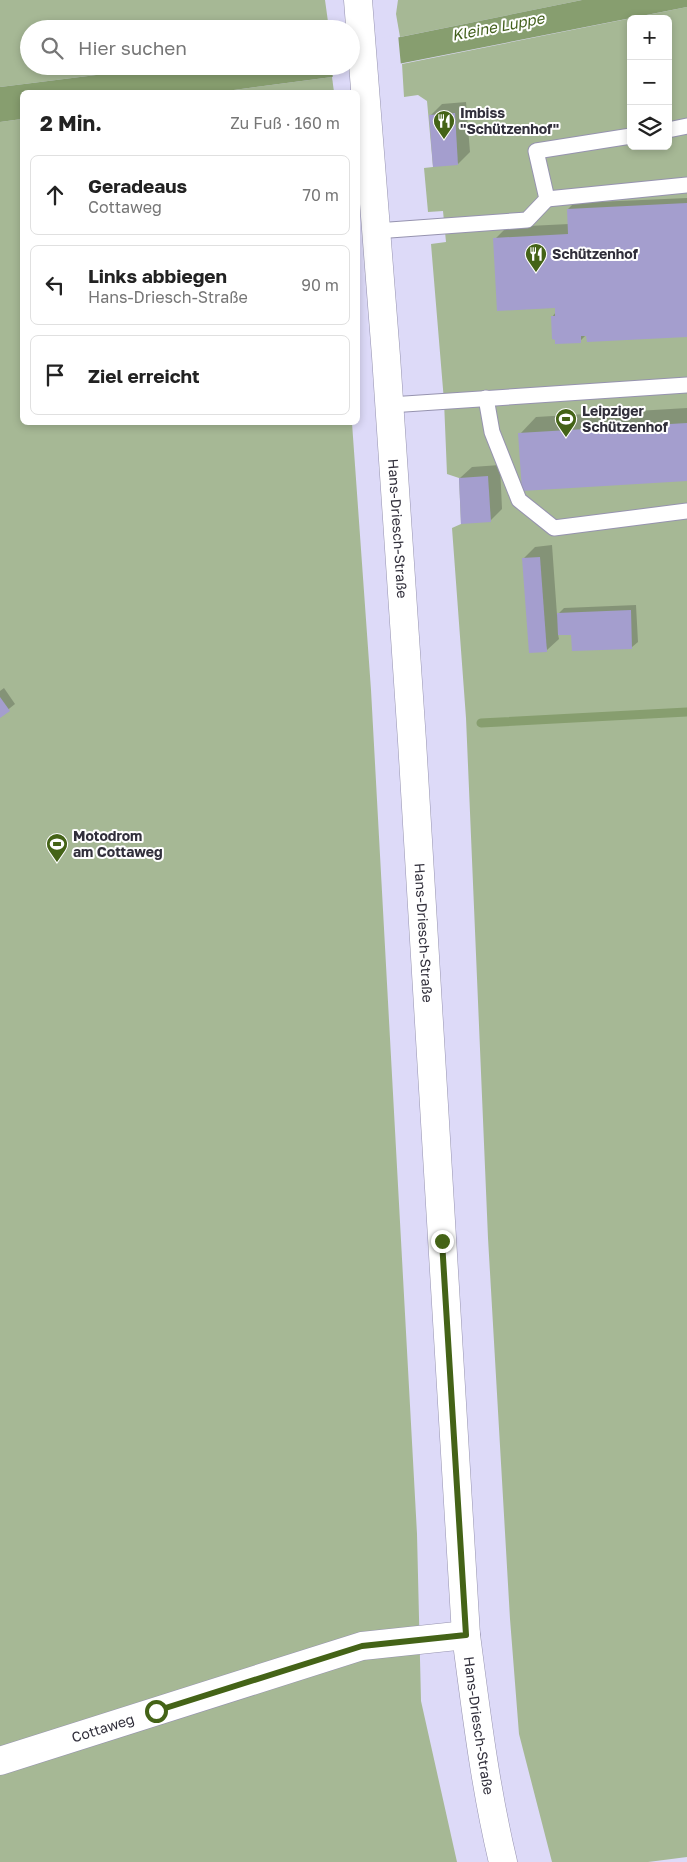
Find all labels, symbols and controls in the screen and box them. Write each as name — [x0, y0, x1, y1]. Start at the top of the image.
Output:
water label: Kleine Luppe — [450, 8, 547, 44]
map controls — [627, 15, 672, 150]
button: + — [627, 15, 672, 60]
search box — [20, 20, 360, 75]
icon: search — [38, 34, 66, 62]
text: Hier suchen — [78, 36, 187, 59]
button: − — [627, 60, 672, 105]
place label: Imbiss "Schützenhof" — [460, 104, 559, 137]
button: layers — [627, 105, 672, 150]
restaurant icon: Imbiss "Schützenhof" — [432, 109, 456, 140]
text: 2 Min. — [40, 110, 102, 136]
text: Zu Fuß · 160 m — [230, 113, 340, 133]
text: Geradeaus — [88, 174, 187, 197]
icon: ahead — [41, 181, 69, 209]
text: 70 m — [302, 185, 339, 205]
text: Cottaweg — [88, 197, 162, 217]
restaurant icon: Schützenhof — [524, 242, 548, 273]
place label: Schützenhof — [552, 245, 639, 262]
text: Links abbiegen — [88, 264, 227, 287]
icon: left — [41, 271, 69, 299]
text: 90 m — [301, 275, 339, 295]
text: Hans-Driesch-Straße — [88, 287, 248, 307]
icon: arrive — [41, 361, 69, 389]
text: Ziel erreicht — [88, 364, 200, 387]
place label: Leipziger Schützenhof — [582, 402, 669, 435]
sports icon: Leipziger Schützenhof — [554, 407, 578, 438]
street label: Hans-Driesch-Straße — [385, 458, 411, 599]
place label: Motodrom am Cottaweg — [73, 827, 163, 860]
sports icon: Motodrom am Cottaweg — [45, 832, 69, 863]
street label: Hans-Driesch-Straße — [411, 862, 437, 1003]
route end — [431, 1230, 454, 1253]
street label: Hans-Driesch-Straße — [461, 1655, 498, 1796]
route start — [145, 1700, 168, 1723]
street label: Cottaweg — [69, 1710, 136, 1746]

